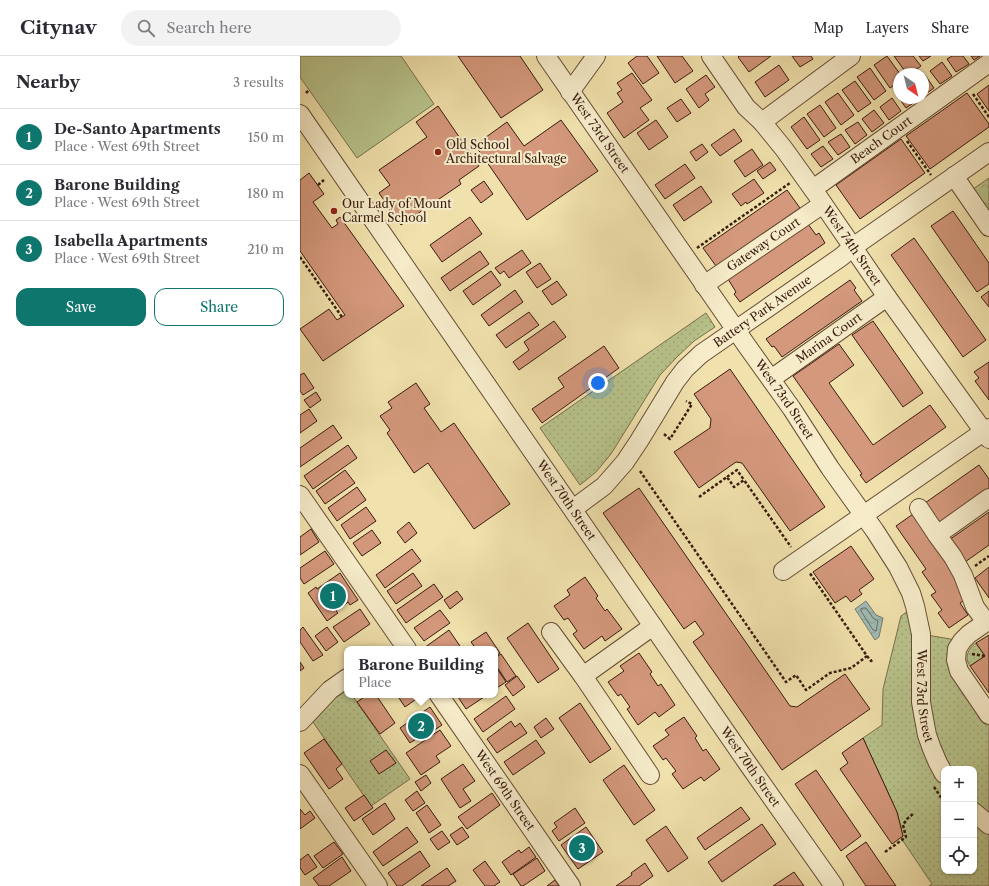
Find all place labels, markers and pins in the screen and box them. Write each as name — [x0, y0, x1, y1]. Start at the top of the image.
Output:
place label: Old School Architectural Salvage — [445, 137, 567, 166]
marker: Old School Architectural Salvage — [433, 147, 443, 157]
place label: Our Lady of Mount Carmel School — [342, 196, 452, 225]
marker: Our Lady of Mount Carmel School — [329, 206, 339, 216]
pin: 1 — [320, 581, 346, 611]
pin: 2 — [408, 711, 434, 741]
pin: 3 — [569, 833, 595, 863]

